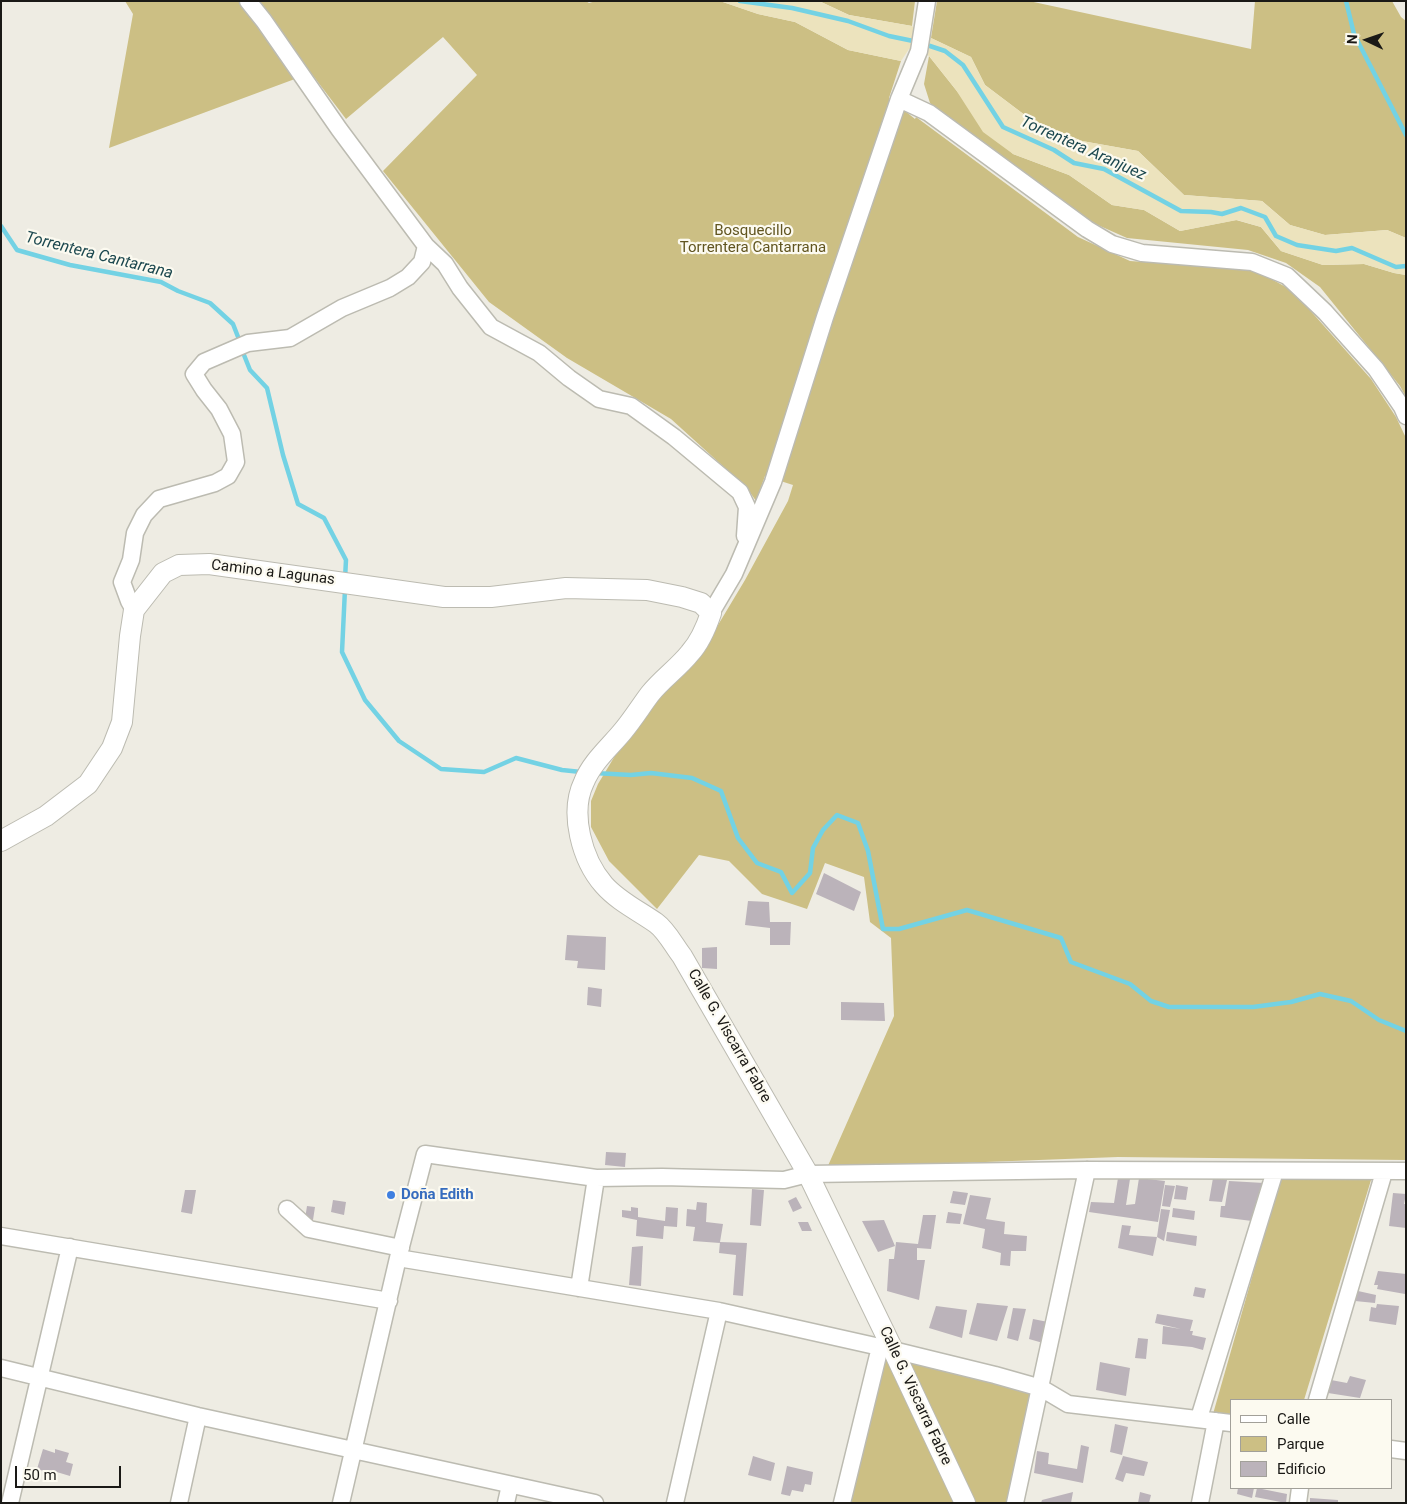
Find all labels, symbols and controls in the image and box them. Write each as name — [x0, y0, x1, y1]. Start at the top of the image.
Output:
north arrow — [1342, 15, 1392, 65]
text: N — [1344, 34, 1360, 45]
water label: Torrentera Aranjuez — [1017, 113, 1149, 185]
park label: Bosquecillo Torrentera Cantarrana — [680, 222, 826, 257]
water label: Torrentera Cantarrana — [23, 228, 175, 284]
street label: Camino a Lagunas — [210, 556, 336, 590]
street label: Calle G. Viscarra Fabre — [683, 966, 775, 1106]
place label: Doña Edith — [401, 1186, 474, 1204]
marker: Doña Edith — [385, 1189, 397, 1201]
street label: Calle G. Viscarra Fabre — [875, 1324, 955, 1468]
legend — [1230, 1399, 1392, 1489]
text: Calle — [1277, 1410, 1310, 1428]
text: Parque — [1277, 1435, 1324, 1453]
scale bar — [18, 1456, 124, 1488]
text: Edificio — [1277, 1460, 1326, 1478]
text: 50 m — [23, 1466, 57, 1484]

